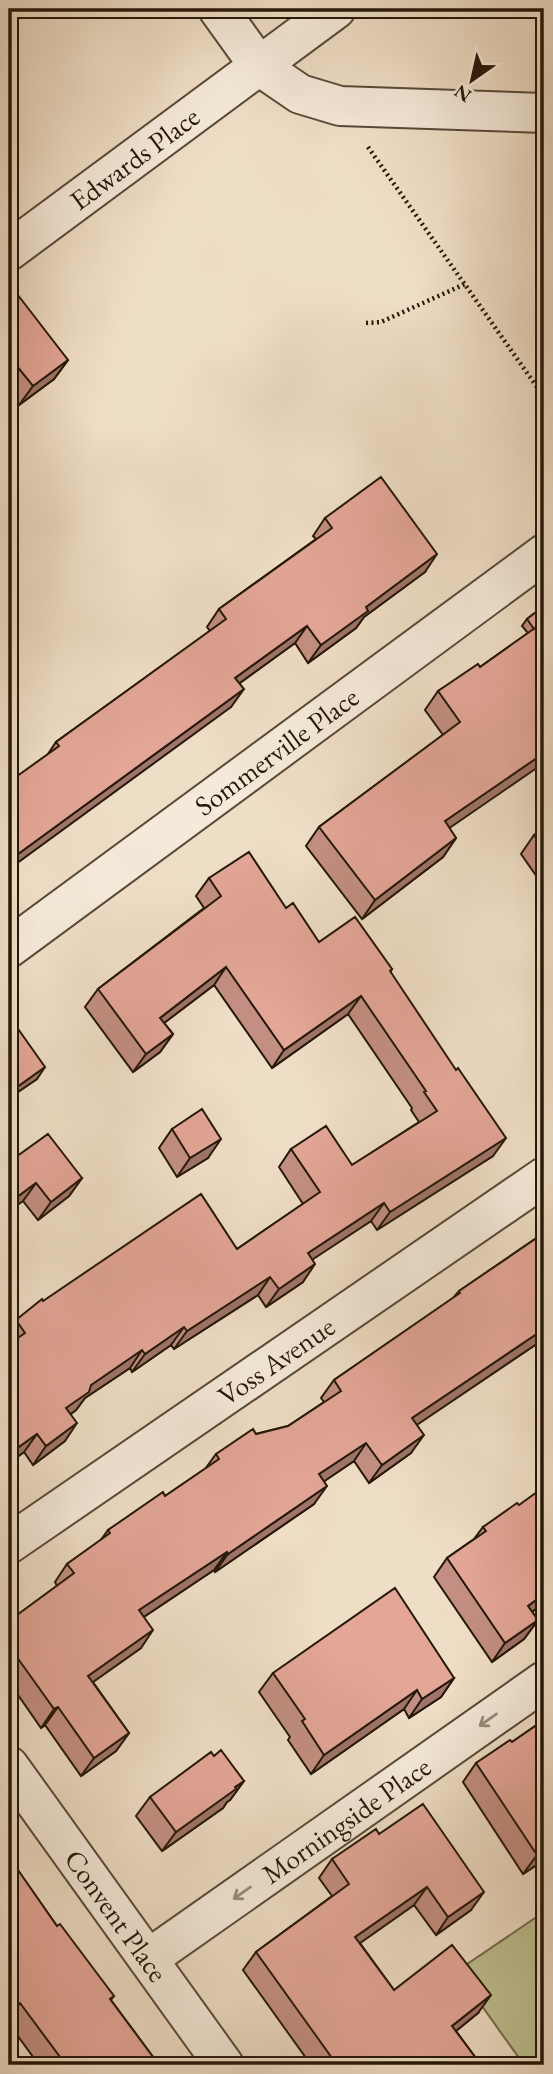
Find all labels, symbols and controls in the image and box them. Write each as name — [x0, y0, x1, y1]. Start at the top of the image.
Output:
north arrow — [438, 46, 508, 116]
text: N — [449, 79, 476, 108]
street label: Edwards Place — [62, 98, 206, 218]
street label: Sommerville Place — [187, 679, 366, 823]
street label: Voss Avenue — [211, 1308, 342, 1413]
one-way arrow — [479, 1713, 498, 1727]
street label: Morningside Place — [255, 1748, 438, 1892]
street label: Convent Place — [57, 1842, 176, 1989]
one-way arrow — [233, 1886, 252, 1900]

